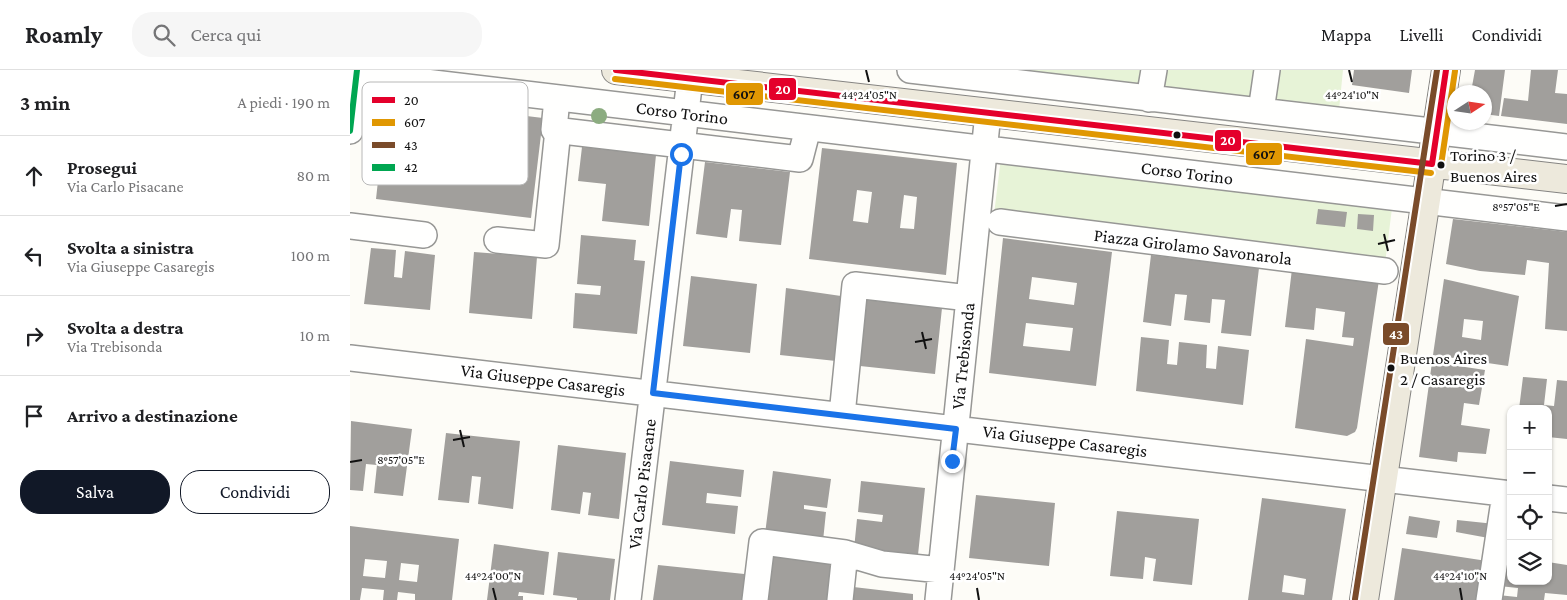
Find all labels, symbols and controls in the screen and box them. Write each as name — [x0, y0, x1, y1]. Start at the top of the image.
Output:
search box — [132, 12, 482, 57]
text: Roamly — [25, 21, 102, 48]
icon: search — [150, 21, 178, 49]
text: Cerca qui — [190, 24, 261, 45]
text: Mappa — [1321, 25, 1372, 45]
text: Livelli — [1400, 25, 1443, 45]
text: Condividi — [1471, 25, 1542, 45]
line badge: 20 — [768, 77, 797, 101]
text: 20 — [775, 81, 791, 97]
legend — [362, 82, 528, 185]
line badge: 607 — [725, 82, 764, 106]
north arrow — [1447, 85, 1492, 130]
text: 607 — [733, 86, 756, 102]
text: 44°24'05"N — [841, 88, 897, 102]
text: 44°24'10"N — [1325, 88, 1379, 102]
text: 3 min — [20, 91, 70, 115]
text: 20 — [404, 92, 419, 108]
text: A piedi · 190 m — [238, 94, 330, 111]
street label: Corso Torino — [635, 97, 729, 129]
text: 607 — [404, 114, 426, 130]
line badge: 20 — [1214, 129, 1242, 152]
unlabelled marker — [1172, 130, 1182, 140]
text: 20 — [1220, 132, 1236, 148]
text: 43 — [404, 137, 418, 153]
line badge: 607 — [1245, 142, 1283, 166]
route start — [670, 143, 693, 166]
text: 607 — [1253, 146, 1276, 162]
place label: Torino 3 / Buenos Aires — [1450, 146, 1537, 186]
text: Prosegui — [67, 157, 137, 178]
street label: Corso Torino — [1140, 157, 1234, 189]
text: 42 — [404, 159, 418, 175]
marker: Torino 3 / Buenos Aires — [1436, 160, 1446, 170]
icon: ahead — [20, 162, 48, 190]
text: 80 m — [296, 167, 330, 184]
text: Via Carlo Pisacane — [67, 178, 184, 195]
text: 8°57'05"E — [1492, 200, 1540, 214]
street label: Piazza Girolamo Savonarola — [1093, 225, 1293, 269]
text: Svolta a sinistra — [67, 237, 194, 258]
icon: left — [20, 242, 48, 270]
text: 100 m — [291, 247, 330, 264]
text: Via Giuseppe Casaregis — [67, 258, 214, 275]
street label: Via Trebisonda — [947, 302, 979, 410]
text: Svolta a destra — [67, 317, 183, 338]
icon: right — [20, 322, 48, 350]
line badge: 43 — [1382, 322, 1410, 346]
text: 43 — [1389, 326, 1403, 342]
text: 10 m — [300, 327, 330, 344]
text: Via Trebisonda — [67, 338, 163, 355]
place label: Buenos Aires 2 / Casaregis — [1400, 349, 1487, 389]
street label: Via Giuseppe Casaregis — [459, 360, 627, 400]
marker: Buenos Aires 2 / Casaregis — [1386, 363, 1396, 373]
icon: arrive — [20, 402, 48, 430]
text: Arrivo a destinazione — [67, 405, 238, 426]
map controls — [1507, 405, 1552, 585]
button: + — [1507, 405, 1552, 450]
street label: Via Carlo Pisacane — [624, 418, 660, 550]
street label: Via Giuseppe Casaregis — [981, 421, 1149, 461]
route end — [941, 450, 964, 473]
button: − — [1507, 450, 1552, 495]
text: 8°57'05"E — [377, 453, 425, 467]
button: Salva — [20, 470, 170, 514]
button: Condividi — [180, 470, 330, 514]
button: locate — [1507, 495, 1552, 540]
button: layers — [1507, 540, 1552, 585]
text: 44°24'00"N — [465, 569, 521, 583]
text: 44°24'05"N — [949, 569, 1005, 583]
text: 44°24'10"N — [1433, 569, 1487, 583]

